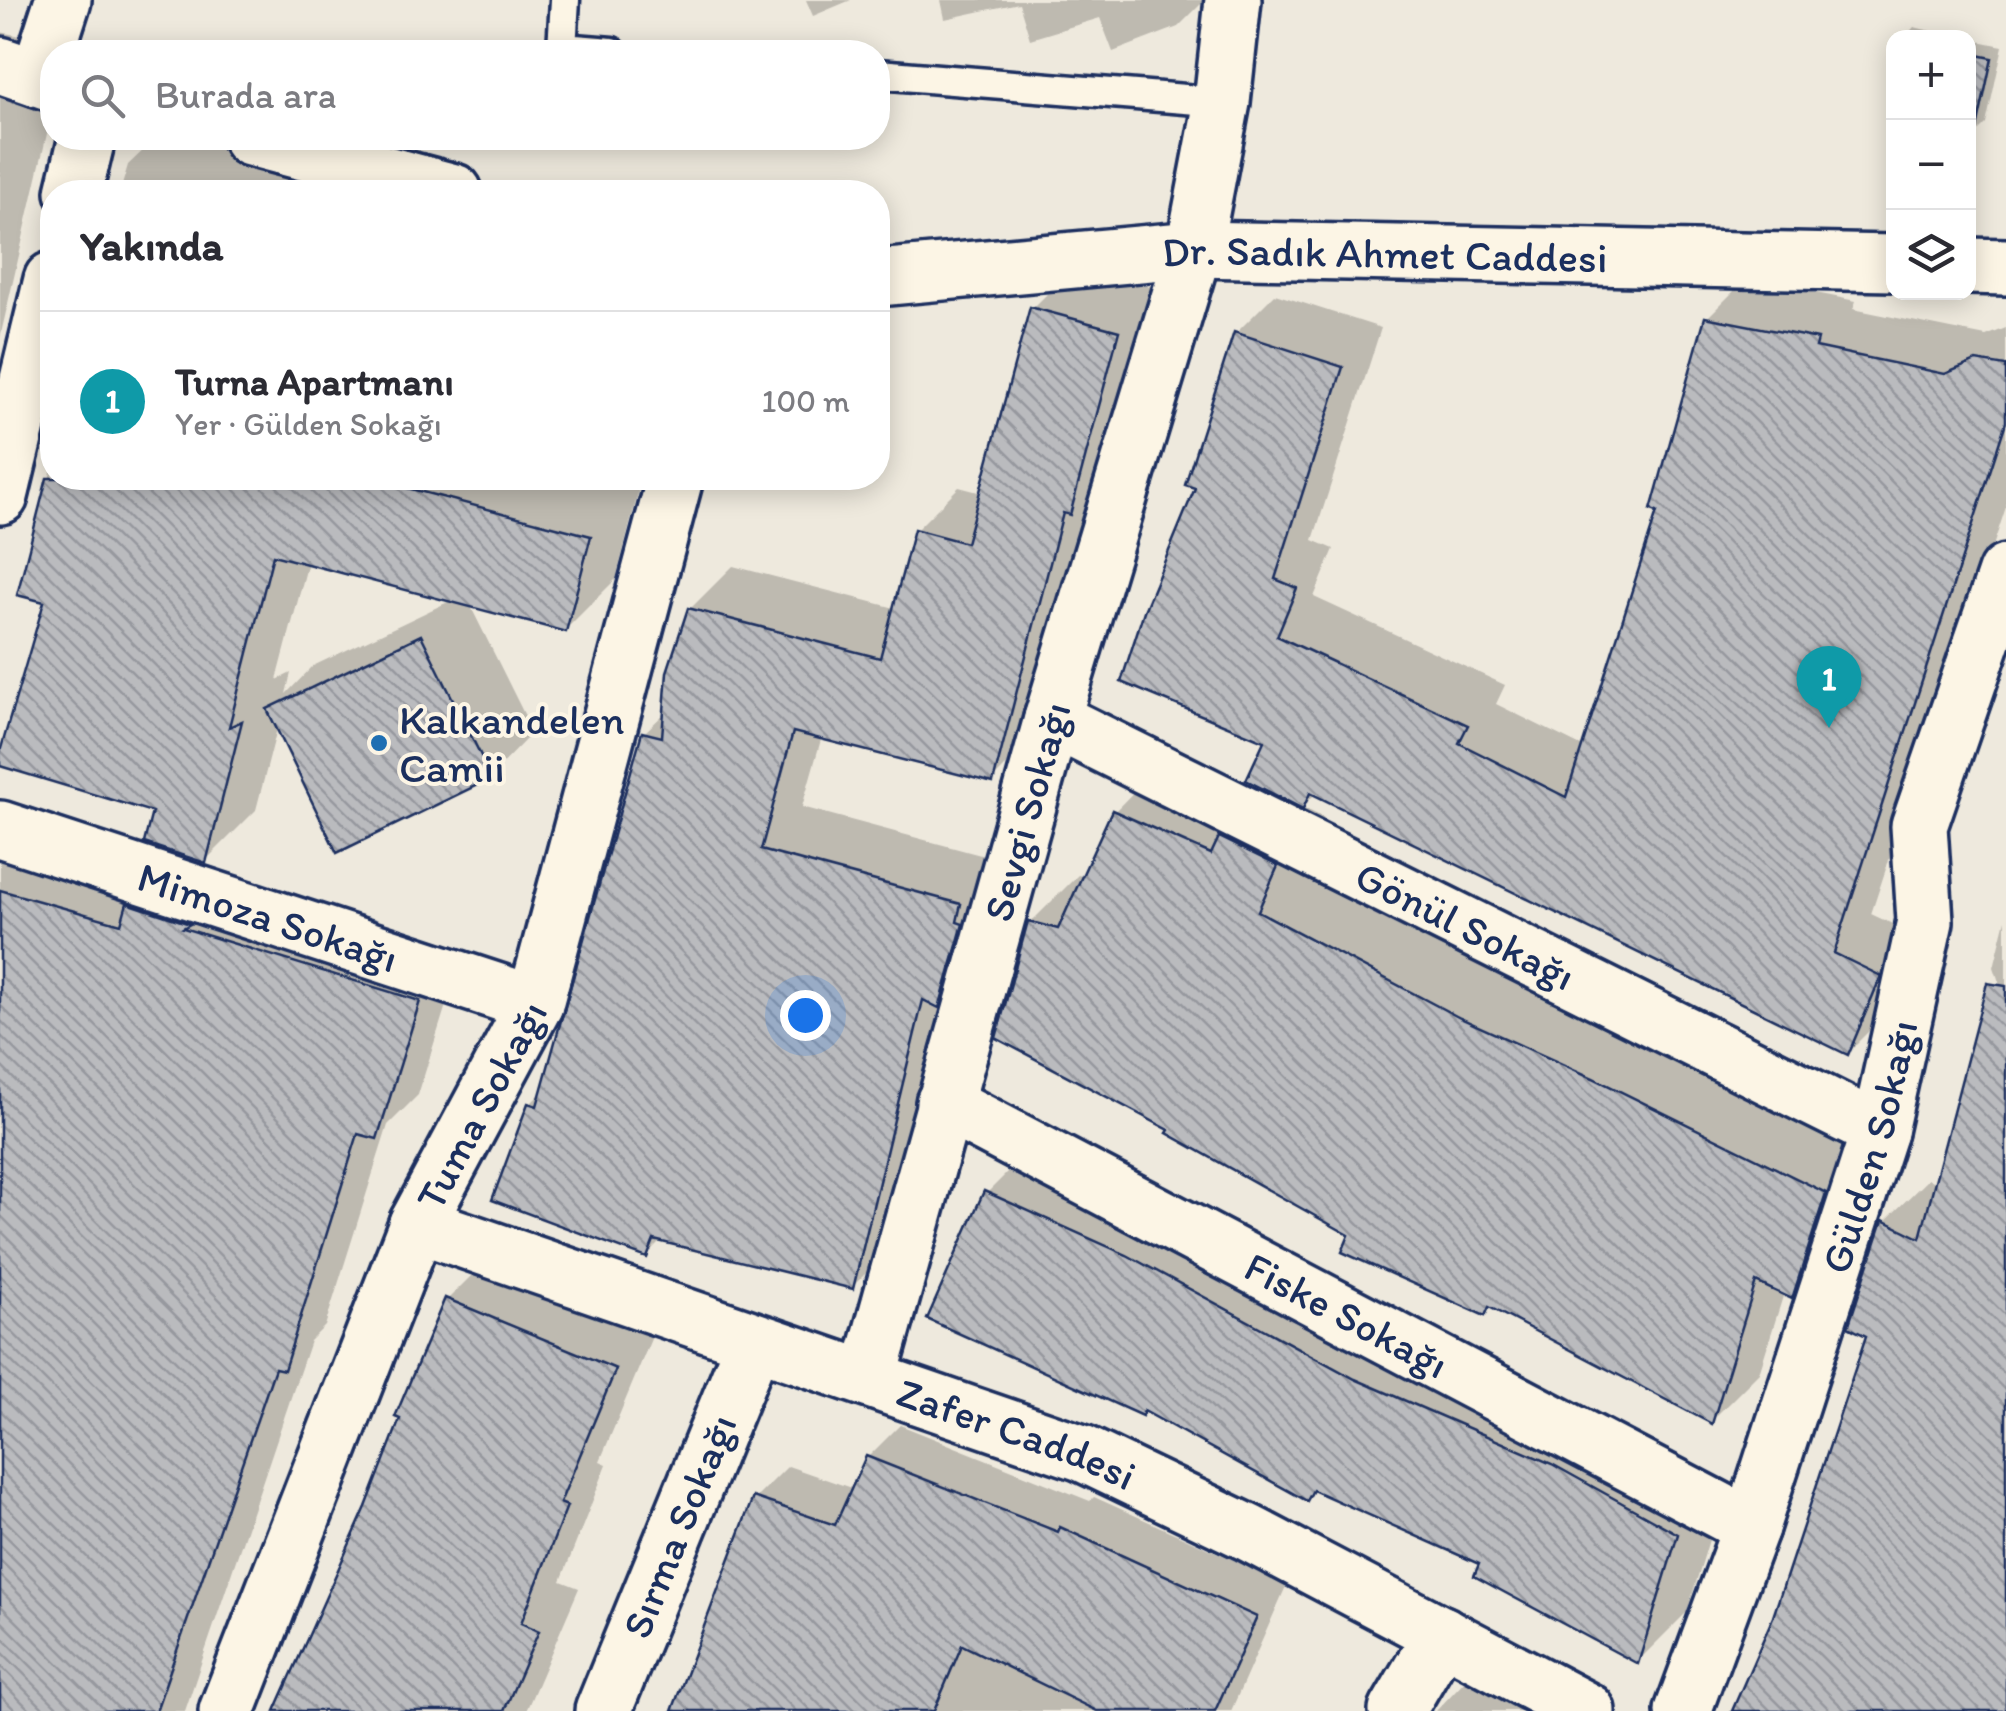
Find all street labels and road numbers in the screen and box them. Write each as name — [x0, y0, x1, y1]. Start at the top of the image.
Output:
street label: Dr. Sadık Ahmet Caddesi — [1160, 224, 1608, 283]
street label: Sevgi Sokağı — [972, 696, 1082, 927]
street label: Gönül Sokağı — [1347, 849, 1583, 1001]
street label: Mimoza Sokağı — [131, 851, 404, 983]
street label: Tuma Sokağı — [405, 992, 558, 1218]
street label: Gülden Sokağı — [1810, 1015, 1929, 1280]
street label: Fiske Sokağı — [1236, 1241, 1457, 1389]
street label: Zafer Caddesi — [890, 1366, 1144, 1501]
street label: Sırma Sokağı — [611, 1407, 747, 1645]

